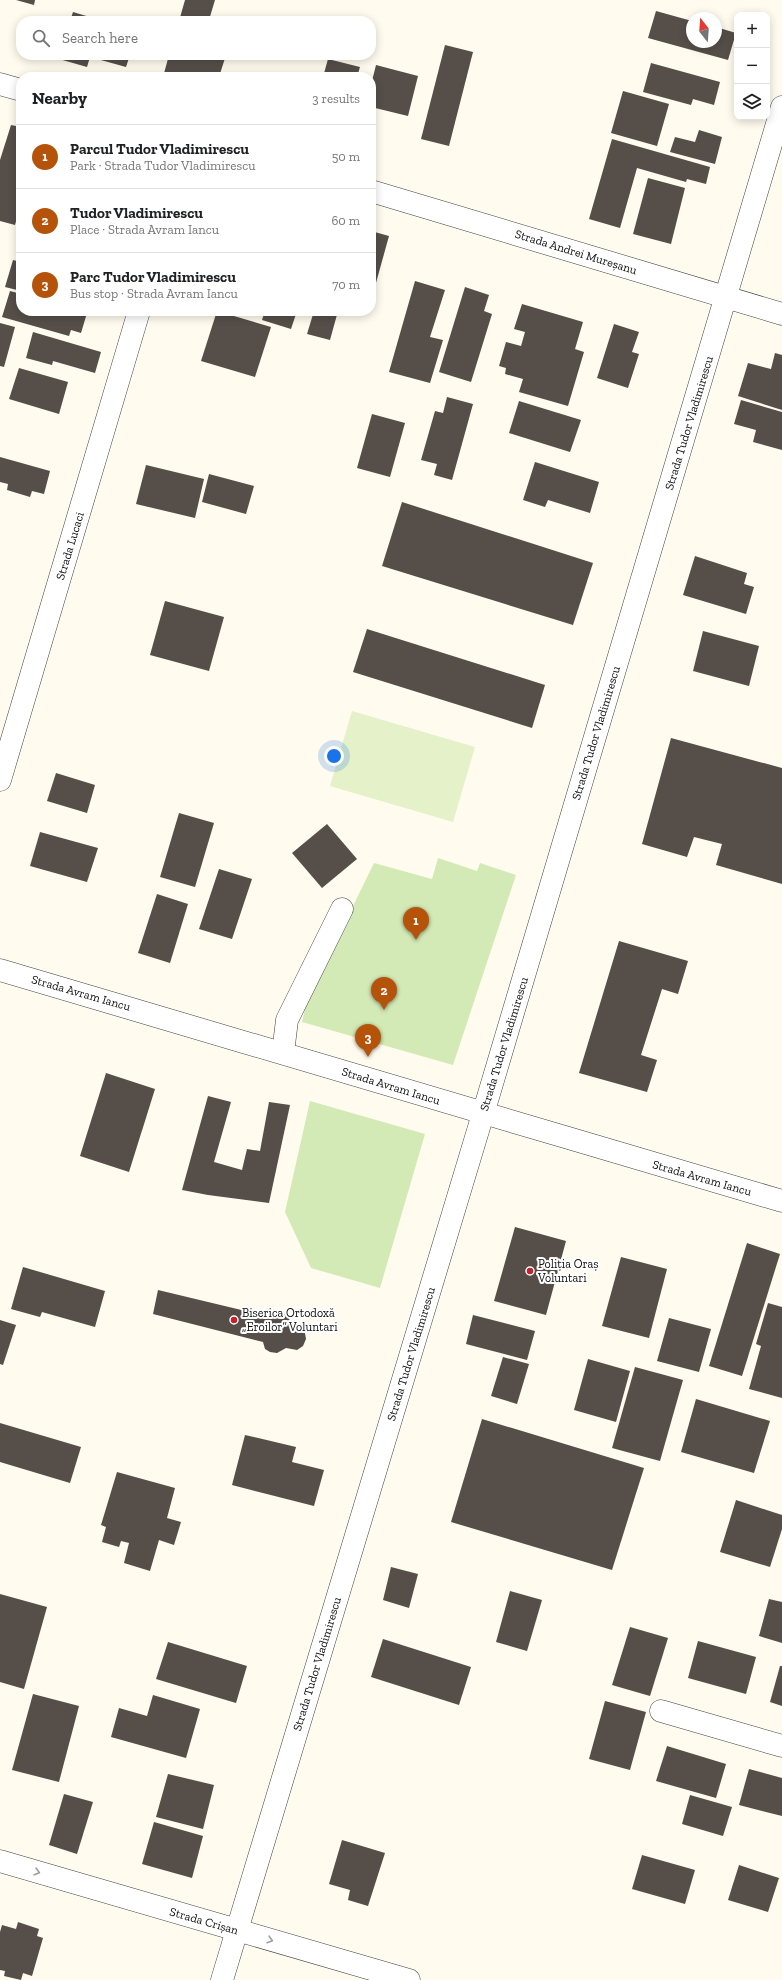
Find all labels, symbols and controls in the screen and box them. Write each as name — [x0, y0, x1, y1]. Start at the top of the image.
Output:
north arrow — [686, 12, 722, 48]
map controls — [734, 12, 770, 120]
button: + — [734, 12, 770, 48]
search box — [16, 16, 376, 60]
icon: search — [30, 27, 52, 49]
text: Search here — [62, 29, 138, 47]
button: − — [734, 48, 770, 84]
button: layers — [734, 84, 770, 120]
text: Nearby — [32, 88, 87, 108]
text: 3 results — [312, 91, 360, 106]
text: Parcul Tudor Vladimirescu — [70, 140, 249, 158]
text: 1 — [42, 149, 48, 164]
text: 50 m — [332, 149, 360, 164]
text: Park · Strada Tudor Vladimirescu — [70, 158, 255, 173]
text: Tudor Vladimirescu — [70, 204, 203, 222]
text: 2 — [42, 213, 48, 228]
text: 60 m — [331, 213, 360, 228]
text: Place · Strada Avram Iancu — [70, 222, 219, 237]
street label: Strada Andrei Mureșanu — [513, 227, 639, 277]
text: Parc Tudor Vladimirescu — [70, 268, 236, 286]
text: 3 — [42, 277, 48, 292]
text: 70 m — [332, 277, 360, 292]
text: Bus stop · Strada Avram Iancu — [70, 286, 238, 301]
street label: Strada Tudor Vladimirescu — [662, 354, 716, 492]
street label: Strada Lucaci — [53, 510, 87, 582]
street label: Strada Tudor Vladimirescu — [569, 664, 623, 802]
your location — [324, 746, 344, 766]
pin: 1 — [403, 907, 429, 940]
street label: Strada Avram Iancu — [30, 972, 132, 1014]
street label: Strada Tudor Vladimirescu — [477, 975, 531, 1113]
pin: 2 — [371, 977, 397, 1010]
pin: 3 — [355, 1024, 381, 1057]
street label: Strada Avram Iancu — [340, 1064, 442, 1108]
street label: Strada Avram Iancu — [651, 1157, 753, 1199]
place label: Poliția Oraș Voluntari — [537, 1257, 599, 1285]
marker: Poliția Oraș Voluntari — [525, 1266, 535, 1276]
street label: Strada Tudor Vladimirescu — [384, 1285, 438, 1423]
place label: Biserica Ortodoxă „Eroilor” Voluntari — [242, 1306, 338, 1334]
marker: Biserica Ortodoxă „Eroilor” Voluntari — [229, 1315, 239, 1325]
street label: Strada Tudor Vladimirescu — [290, 1595, 344, 1733]
one-way arrow — [34, 1867, 41, 1876]
street label: Strada Crișan — [168, 1905, 240, 1938]
one-way arrow — [266, 1935, 273, 1944]

